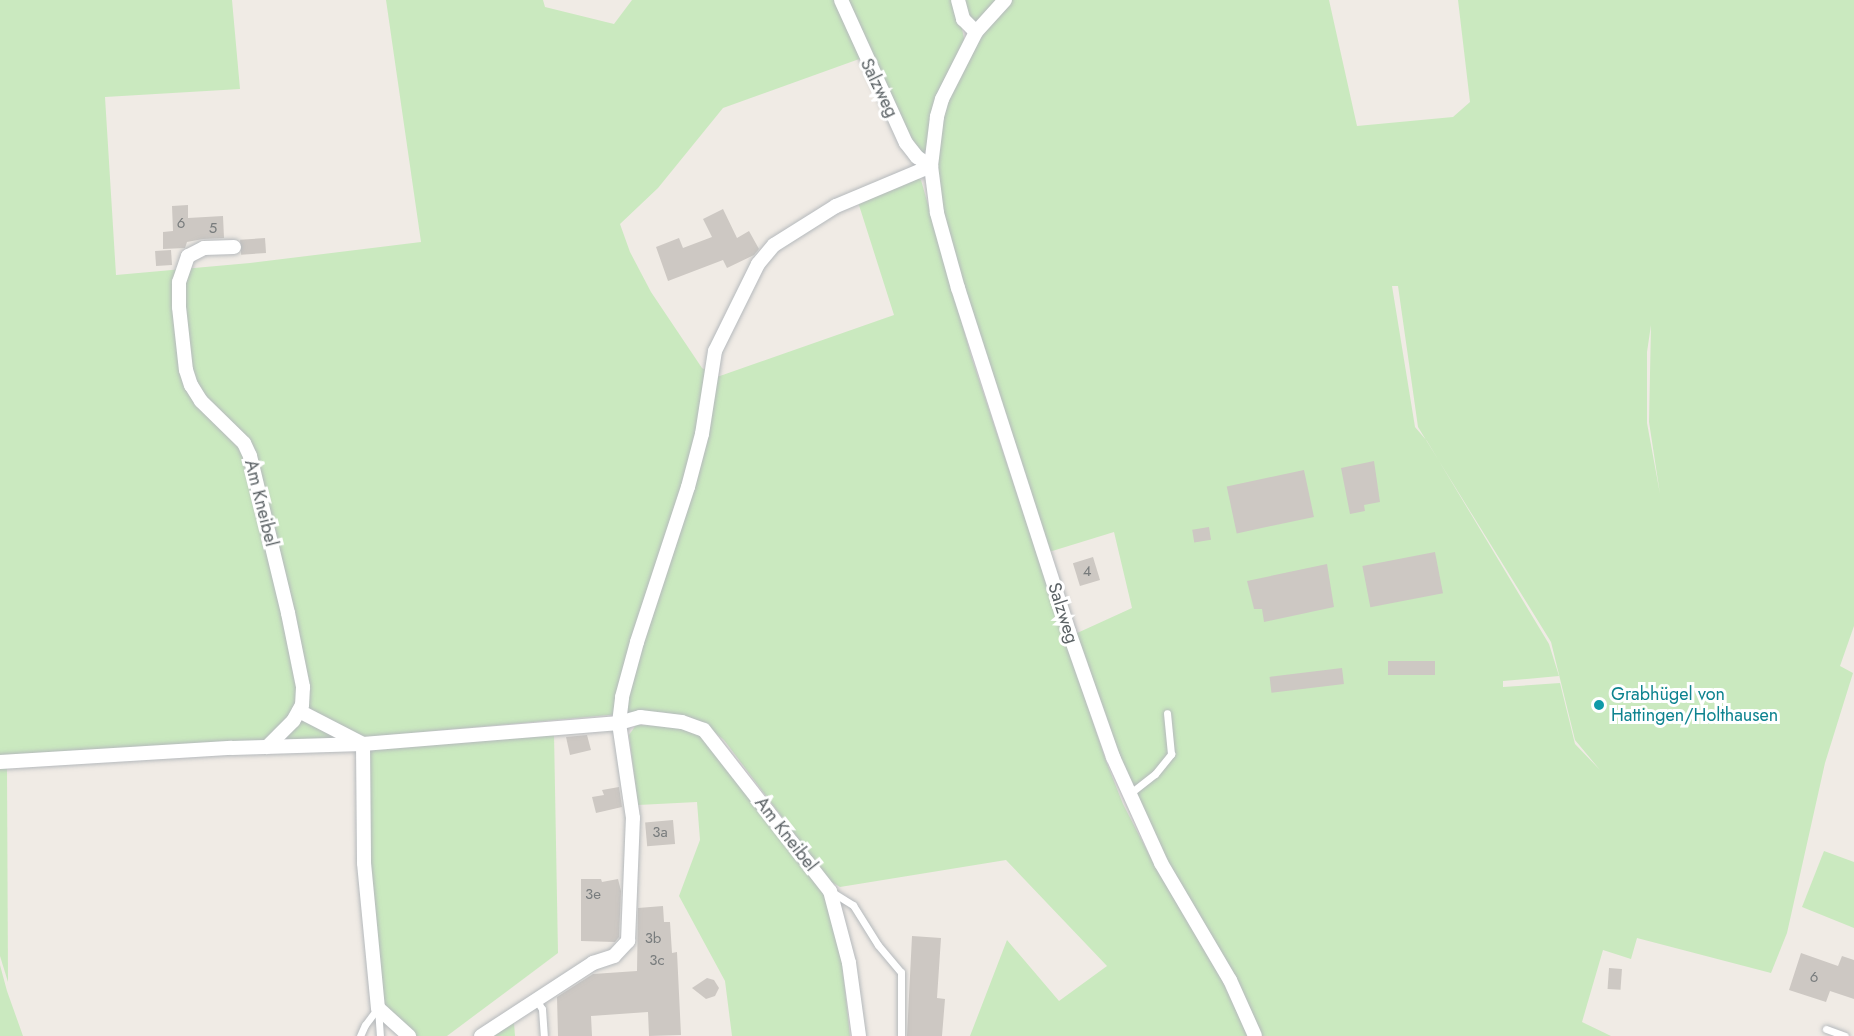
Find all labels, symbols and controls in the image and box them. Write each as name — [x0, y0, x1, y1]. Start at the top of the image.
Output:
street label: Salzweg — [856, 55, 902, 121]
house number: 6 — [177, 215, 185, 233]
house number: 5 — [209, 220, 217, 238]
street label: Am Kneibel — [240, 457, 282, 549]
house number: 4 — [1083, 563, 1091, 581]
street label: Salzweg — [1043, 580, 1083, 646]
place label: Grabhügel von Hattingen/Holthausen — [1611, 684, 1778, 726]
marker: Grabhügel von Hattingen/Holthausen — [1592, 698, 1606, 712]
street label: Am Kneibel — [750, 792, 822, 876]
house number: 3a — [652, 824, 668, 842]
house number: 3e — [585, 886, 601, 904]
house number: 3b — [645, 930, 661, 948]
house number: 3c — [649, 952, 665, 970]
house number: 6 — [1810, 969, 1818, 987]

